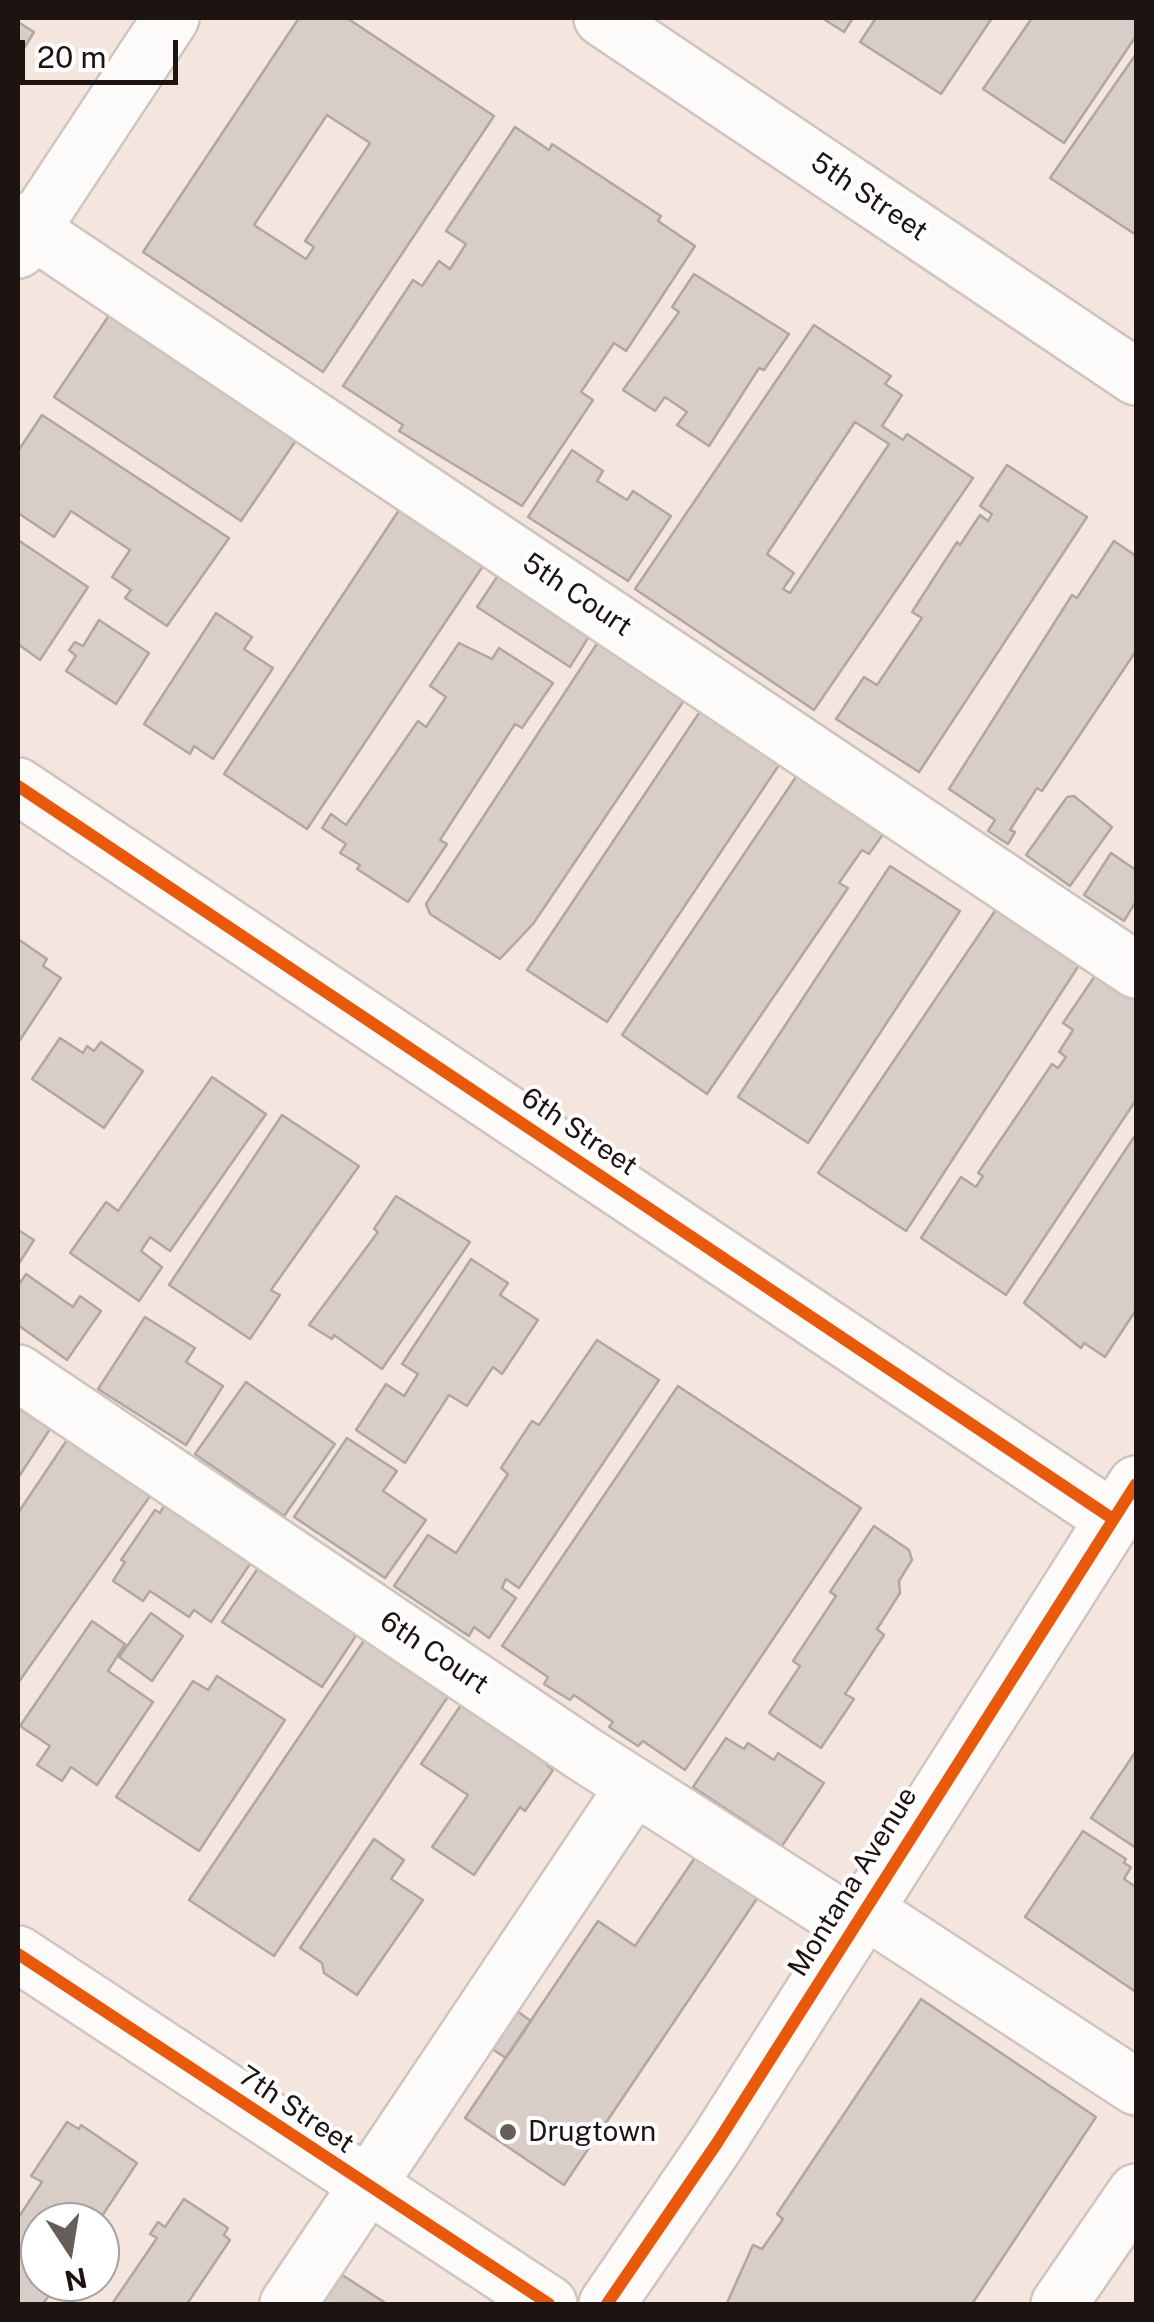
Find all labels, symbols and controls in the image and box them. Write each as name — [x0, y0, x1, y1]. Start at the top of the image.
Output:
scale bar — [25, 20, 182, 82]
text: 20 m — [37, 39, 106, 75]
street label: 5th Street — [804, 146, 934, 248]
street label: 5th Court — [516, 546, 638, 644]
street label: 6th Street — [514, 1081, 644, 1183]
street label: 6th Court — [373, 1604, 495, 1702]
street label: Montana Avenue — [781, 1781, 925, 1983]
street label: 7th Street — [232, 2059, 360, 2161]
place label: Drugtown — [528, 2115, 656, 2149]
marker: Drugtown — [497, 2121, 519, 2143]
north arrow — [20, 2202, 120, 2302]
text: N — [62, 2261, 90, 2298]

